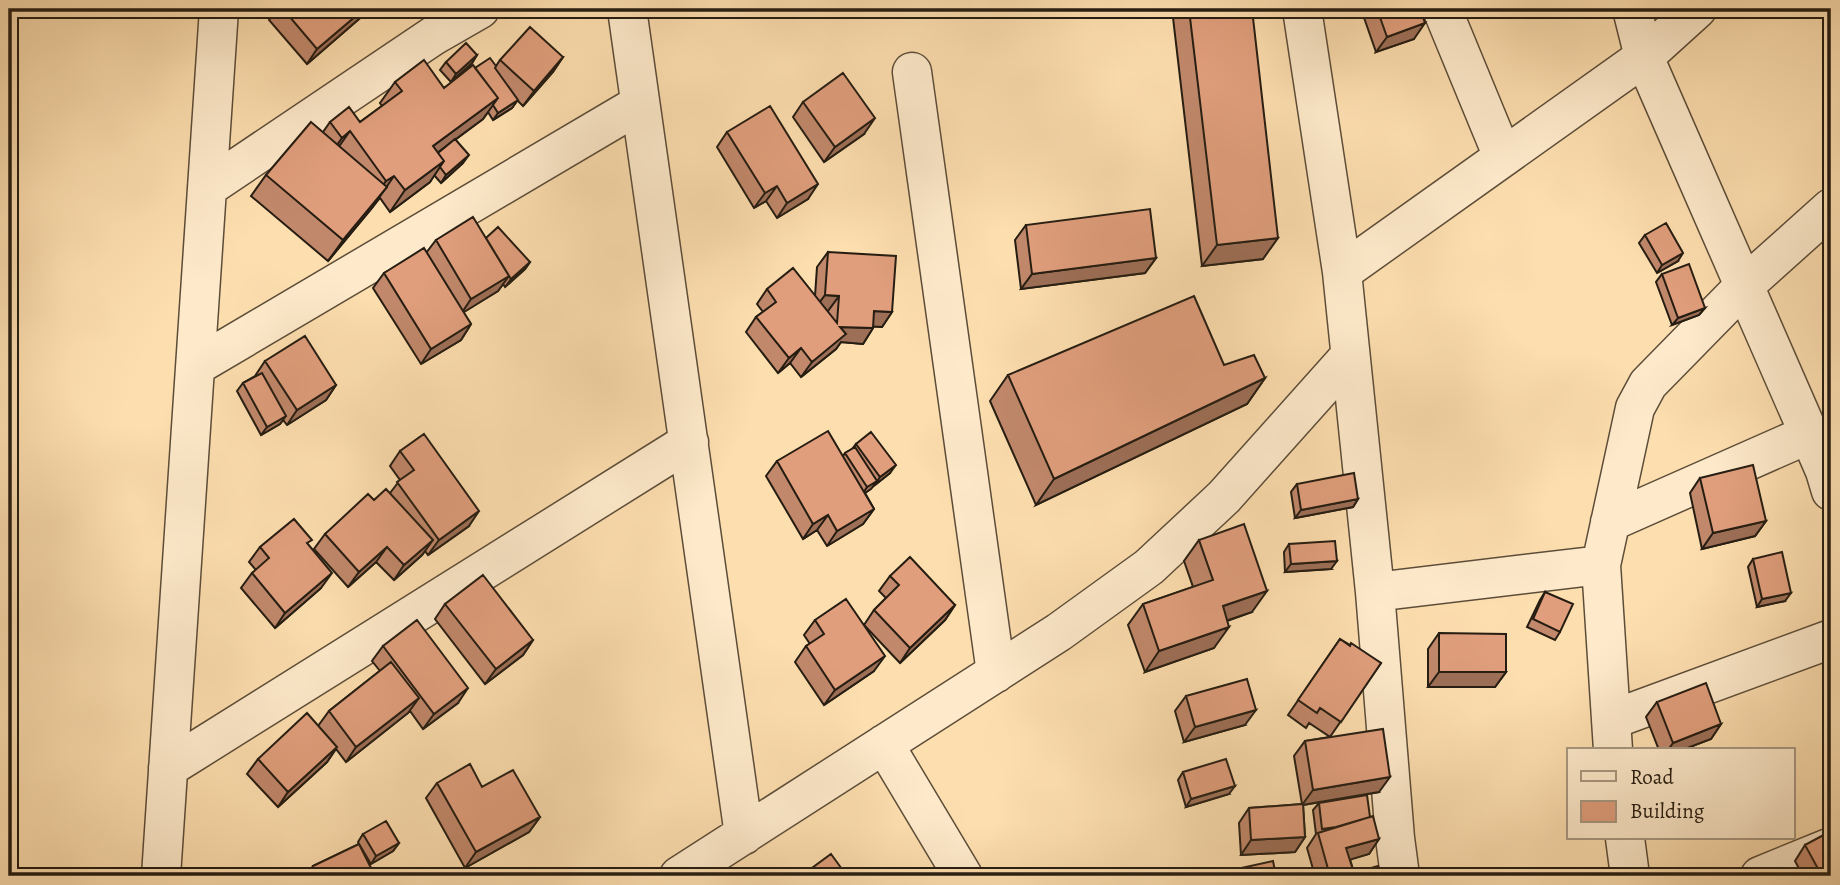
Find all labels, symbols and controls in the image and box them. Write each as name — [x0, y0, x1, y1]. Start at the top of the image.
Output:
legend — [1567, 748, 1794, 840]
text: Road — [1630, 763, 1674, 791]
text: Building — [1630, 797, 1705, 825]

